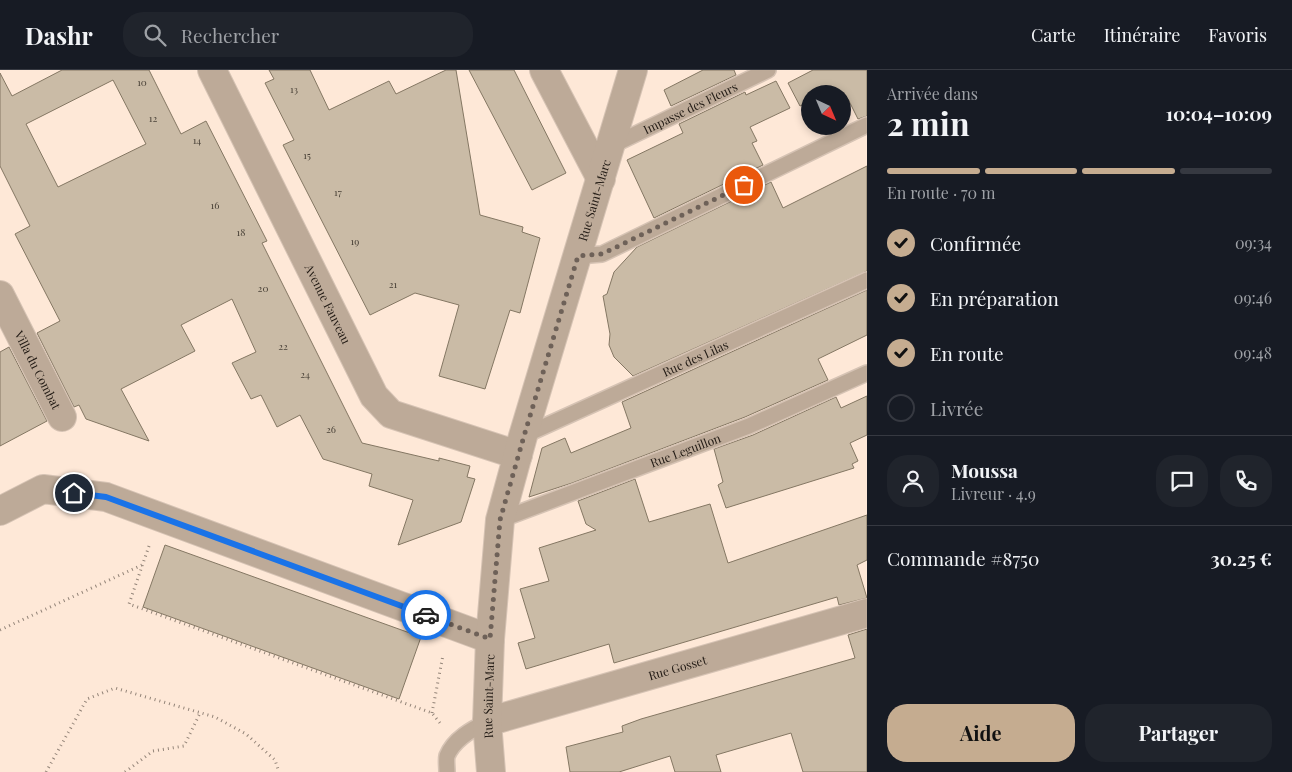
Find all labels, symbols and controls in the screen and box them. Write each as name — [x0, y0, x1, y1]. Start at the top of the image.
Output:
search box — [123, 12, 473, 57]
text: Dashr — [25, 19, 93, 51]
icon: search — [141, 21, 169, 49]
text: Rechercher — [181, 22, 279, 48]
text: Carte — [1031, 23, 1076, 47]
text: Itinéraire — [1104, 23, 1180, 47]
text: Favoris — [1208, 23, 1267, 47]
house number: 10 — [137, 75, 147, 89]
street label: Impasse des Fleurs — [640, 78, 740, 137]
house number: 13 — [290, 82, 299, 96]
text: Arrivée dans — [887, 83, 978, 104]
north arrow — [801, 85, 851, 135]
map controls — [801, 85, 851, 135]
text: 10:04–10:09 — [1166, 100, 1272, 126]
text: 2 min — [887, 101, 970, 144]
house number: 12 — [149, 111, 157, 125]
house number: 14 — [193, 133, 201, 147]
house number: 15 — [303, 148, 311, 162]
street label: Rue Saint-Marc — [574, 157, 614, 243]
pin — [723, 164, 765, 206]
icon: bag — [730, 171, 758, 199]
text: En route · 70 m — [887, 182, 995, 203]
house number: 17 — [334, 185, 342, 199]
house number: 16 — [211, 198, 219, 212]
house number: 18 — [237, 225, 245, 239]
icon: check — [887, 229, 915, 257]
text: Confirmée — [930, 230, 1021, 256]
text: 09:34 — [1235, 232, 1272, 253]
house number: 19 — [351, 234, 359, 248]
street label: Avenue Fauveau — [301, 260, 355, 346]
house number: 21 — [389, 277, 398, 291]
house number: 20 — [258, 281, 268, 295]
icon: check — [887, 284, 915, 312]
text: En préparation — [930, 285, 1059, 311]
text: 09:46 — [1234, 287, 1272, 308]
street label: Villa du Combat — [11, 327, 65, 412]
street label: Rue des Lilas — [660, 336, 731, 380]
house number: 22 — [278, 339, 288, 353]
icon: check — [887, 339, 915, 367]
text: En route — [930, 340, 1004, 366]
text: 09:48 — [1234, 342, 1272, 363]
house number: 24 — [300, 367, 310, 381]
text: Livrée — [930, 395, 983, 421]
house number: 26 — [326, 422, 336, 436]
street label: Rue Leguillon — [648, 429, 723, 471]
button: person — [887, 455, 939, 507]
button: chat — [1156, 455, 1208, 507]
button: phone — [1220, 455, 1272, 507]
text: Moussa — [951, 457, 1018, 483]
pin — [53, 472, 95, 514]
icon: home — [60, 479, 88, 507]
text: Livreur · 4.9 — [951, 483, 1036, 504]
text: Commande #8750 — [887, 545, 1039, 571]
text: 30.25 € — [1210, 545, 1272, 571]
courier — [401, 590, 451, 640]
icon: car — [412, 601, 440, 629]
street label: Rue Gosset — [646, 651, 709, 683]
street label: Rue Saint-Marc — [479, 653, 497, 739]
button: Aide — [887, 704, 1075, 762]
button: Partager — [1085, 704, 1272, 762]

